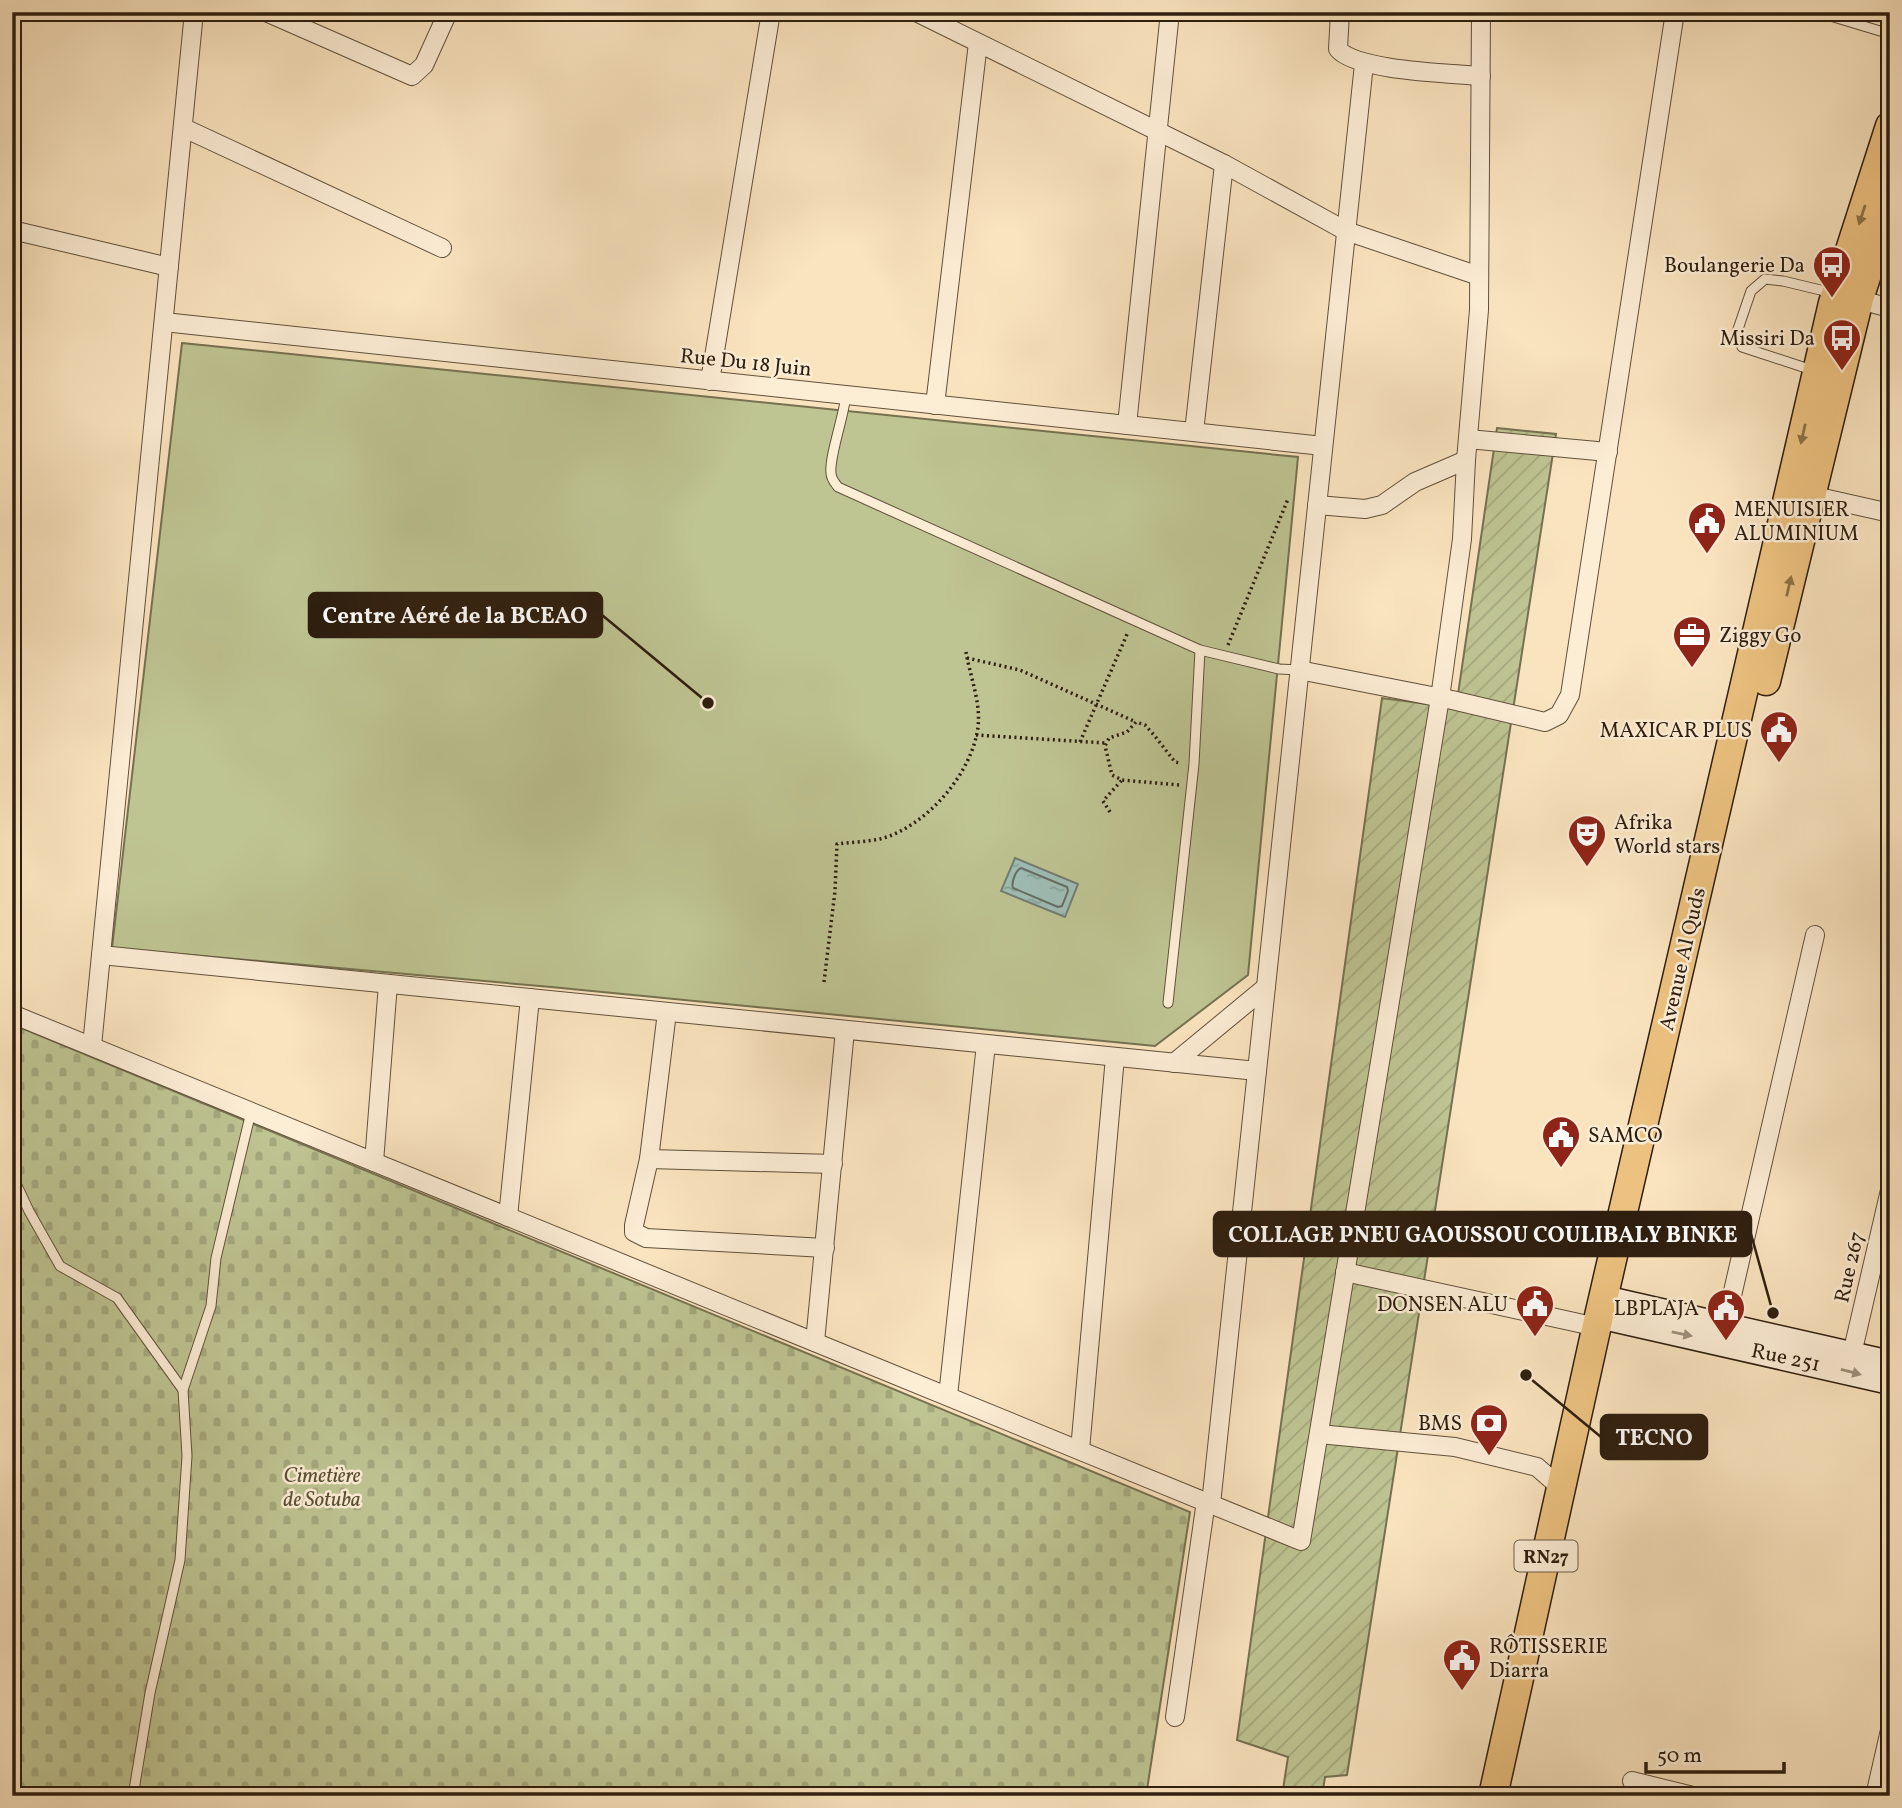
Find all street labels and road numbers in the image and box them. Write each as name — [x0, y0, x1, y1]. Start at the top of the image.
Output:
street label: Rue Du 18 Juin — [679, 342, 813, 385]
street label: Avenue Al Quds — [1653, 885, 1714, 1034]
street label: Rue 267 — [1828, 1229, 1873, 1306]
street label: Rue 251 — [1748, 1337, 1823, 1380]
road number: RN27 — [1514, 1540, 1578, 1572]

